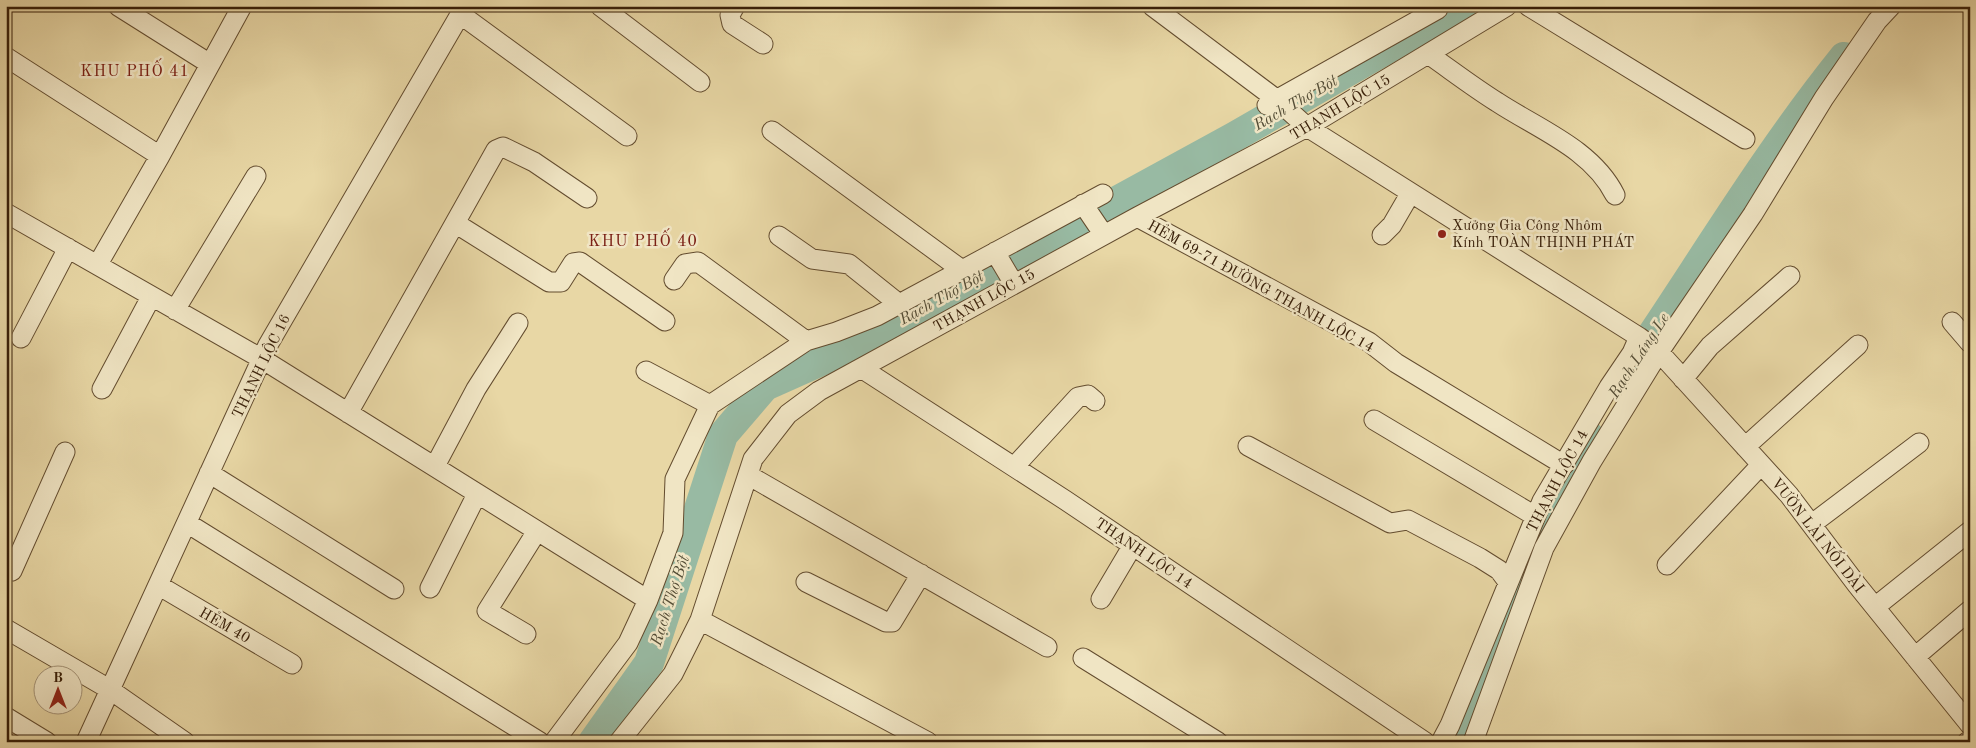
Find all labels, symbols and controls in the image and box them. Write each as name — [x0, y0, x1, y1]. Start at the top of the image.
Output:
district label: KHU PHỐ 41 — [80, 58, 190, 80]
street label: THẠNH LỘC 15 — [1287, 70, 1393, 144]
water label: Rạch Thợ Bột — [1250, 73, 1342, 135]
street label: HẺM 69-71 ĐƯỜNG THẠNH LỘC 14 — [1144, 215, 1378, 356]
place label: Xưởng Gia Công Nhôm Kính TOÀN THỊNH PHÁT — [1452, 219, 1634, 251]
district label: KHU PHỐ 40 — [588, 228, 698, 250]
marker: Xưởng Gia Công Nhôm Kính TOÀN THỊNH PHÁT — [1436, 228, 1448, 240]
street label: THẠNH LỘC 15 — [930, 265, 1038, 335]
water label: Rạch Thợ Bột — [896, 268, 988, 329]
water label: Rạch Láng Le — [1606, 310, 1673, 402]
street label: THẠNH LỘC 16 — [228, 311, 294, 421]
street label: THẠNH LỘC 14 — [1522, 427, 1592, 535]
street label: VƯỜN LÀI NỐI DÀI — [1767, 473, 1870, 596]
street label: THẠNH LỘC 14 — [1092, 514, 1196, 592]
water label: Rạch Thợ Bột — [648, 553, 693, 649]
street label: HẺM 40 — [196, 602, 254, 647]
north arrow — [32, 666, 82, 716]
text: B — [53, 671, 63, 685]

